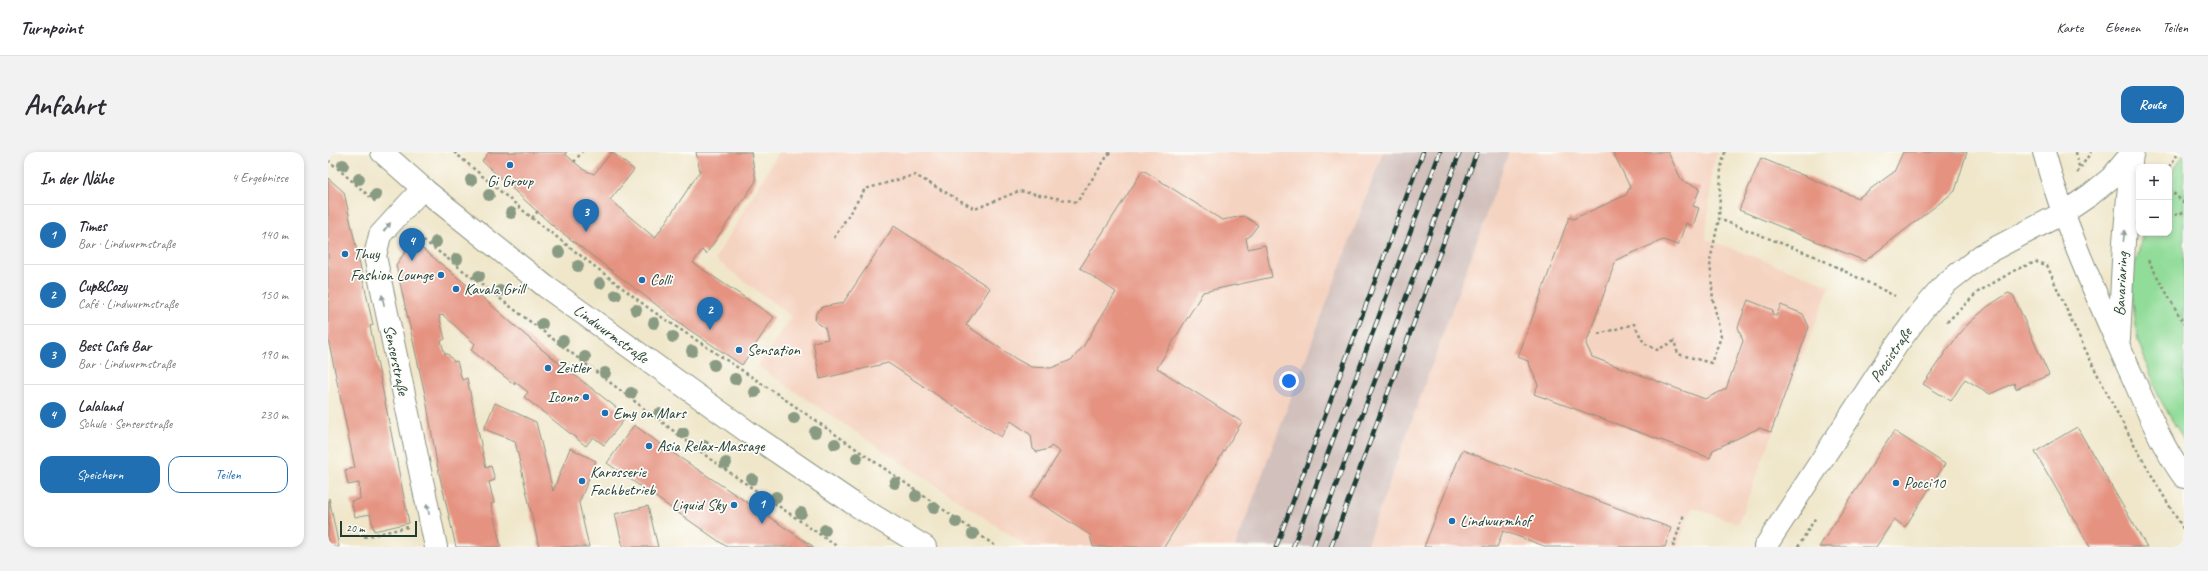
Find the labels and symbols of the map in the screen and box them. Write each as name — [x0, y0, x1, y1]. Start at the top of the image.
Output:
marker: Gi Group — [505, 160, 515, 170]
place label: Gi Group — [487, 171, 534, 191]
pin: 3 — [573, 199, 599, 232]
one-way arrow — [383, 221, 392, 232]
pin: 4 — [399, 228, 425, 261]
one-way arrow — [2121, 230, 2128, 242]
place label: Thuy — [353, 244, 381, 264]
marker: Thuy — [340, 249, 350, 259]
street label: Bavariaring — [2109, 250, 2133, 317]
place label: Fashion Lounge — [350, 265, 435, 285]
marker: Fashion Lounge — [436, 270, 446, 280]
place label: Colli — [650, 270, 674, 290]
marker: Colli — [637, 275, 647, 285]
place label: Kavala Grill — [464, 279, 528, 299]
marker: Kavala Grill — [451, 284, 461, 294]
one-way arrow — [380, 293, 386, 306]
pin: 2 — [697, 297, 723, 330]
street label: Lindwurmstraße — [570, 300, 654, 369]
street label: Poccistraße — [1866, 322, 1917, 386]
street label: Senserstraße — [379, 323, 414, 399]
place label: Sensation — [747, 340, 801, 360]
marker: Sensation — [734, 345, 744, 355]
place label: Zeitler — [556, 358, 592, 378]
marker: Zeitler — [543, 363, 553, 373]
your location — [1279, 371, 1299, 391]
place label: Icono — [548, 387, 580, 407]
marker: Icono — [581, 392, 591, 402]
place label: Emy on Mars — [613, 403, 687, 423]
marker: Emy on Mars — [600, 408, 610, 418]
place label: Asia Relax-Massage — [657, 436, 766, 456]
marker: Asia Relax-Massage — [644, 441, 654, 451]
place label: Karosserie Fachbetrieb — [590, 462, 656, 500]
place label: Pocci10 — [1904, 473, 1947, 493]
marker: Karosserie Fachbetrieb — [577, 476, 587, 486]
marker: Pocci10 — [1891, 478, 1901, 488]
pin: 1 — [749, 491, 775, 524]
place label: Liquid Sky — [672, 495, 728, 515]
marker: Liquid Sky — [729, 500, 739, 510]
one-way arrow — [425, 503, 431, 515]
place label: Lindwurmhof — [1460, 511, 1534, 531]
marker: Lindwurmhof — [1447, 516, 1457, 526]
scale bar — [340, 519, 417, 538]

